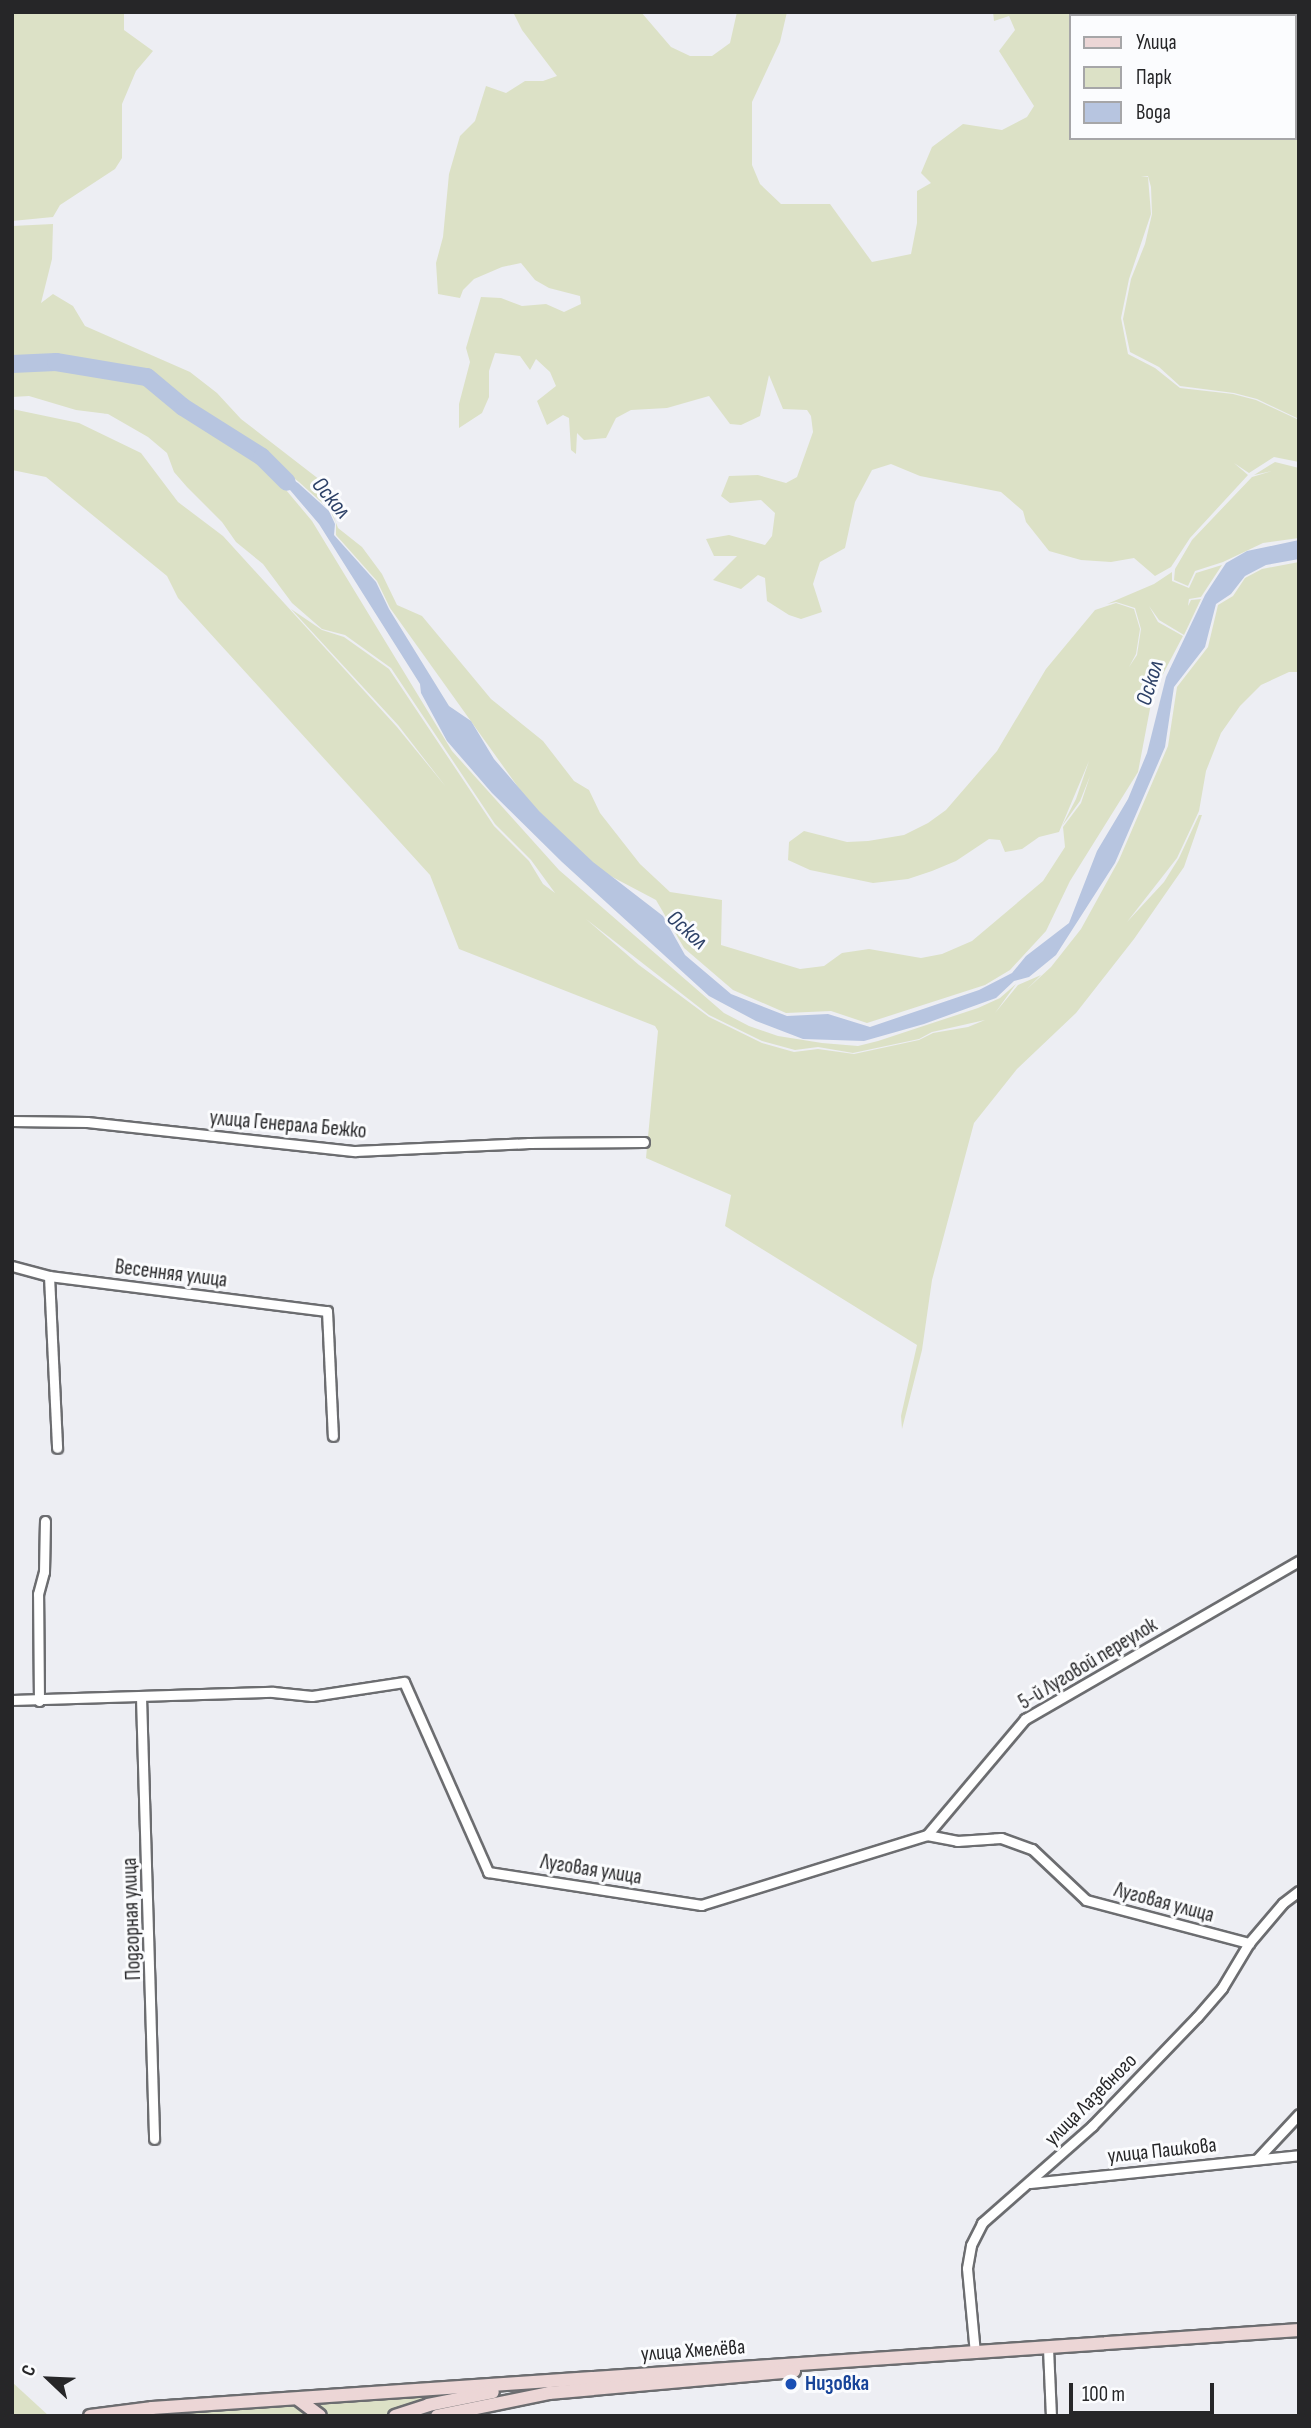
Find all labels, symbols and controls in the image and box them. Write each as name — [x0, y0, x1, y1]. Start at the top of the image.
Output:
legend — [1070, 14, 1297, 140]
text: Улица — [1136, 30, 1177, 55]
text: Парк — [1136, 65, 1171, 90]
text: Вода — [1136, 100, 1171, 125]
water label: Оскол — [306, 472, 356, 524]
water label: Оскол — [1130, 657, 1170, 709]
water label: Оскол — [661, 904, 713, 956]
street label: улица Генерала Бежко — [208, 1106, 368, 1144]
street label: Весенняя улица — [113, 1255, 229, 1293]
street label: 5-й Луговой переулок — [1014, 1613, 1162, 1715]
street label: Луговая улица — [539, 1850, 643, 1890]
street label: Подгорная улица — [117, 1857, 147, 1981]
street label: Луговая улица — [1111, 1878, 1217, 1928]
street label: улица Лазебного — [1040, 2049, 1142, 2151]
street label: улица Пашкова — [1106, 2133, 1218, 2169]
street label: улица Хмелёва — [640, 2335, 746, 2367]
north arrow — [14, 2344, 84, 2414]
text: С — [17, 2362, 42, 2380]
scale bar — [1073, 2368, 1218, 2412]
place label: Низовка — [805, 2371, 869, 2397]
marker: Низовка — [783, 2376, 799, 2392]
text: 100 m — [1082, 2382, 1125, 2407]

